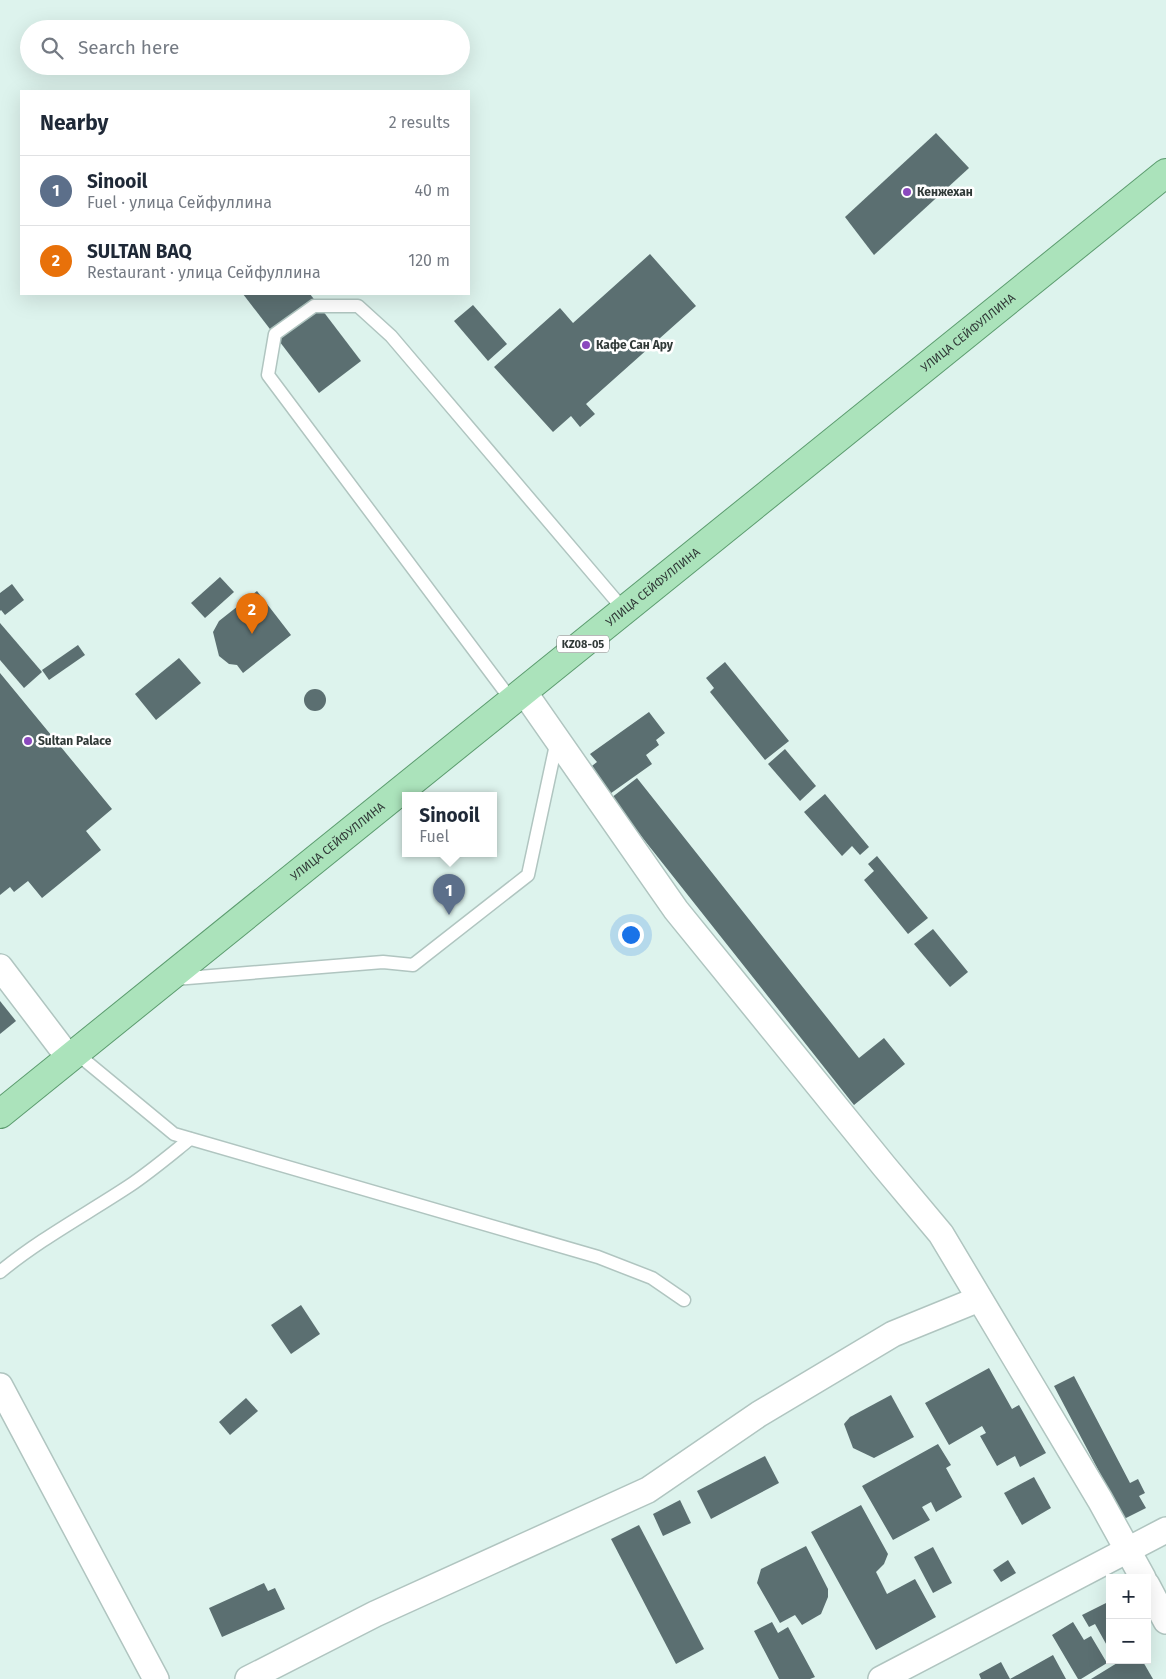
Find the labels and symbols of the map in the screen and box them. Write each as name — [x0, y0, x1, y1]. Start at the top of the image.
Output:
place label: Кенжехан — [917, 185, 973, 199]
marker: Кенжехан — [901, 186, 913, 198]
street label: УЛИЦА СЕЙФУЛЛИНА — [918, 291, 1018, 375]
place label: Кафе Сан Ару — [596, 338, 674, 352]
marker: Кафе Сан Ару — [580, 339, 592, 351]
street label: УЛИЦА СЕЙФУЛЛИНА — [603, 545, 703, 629]
pin: 2 — [236, 593, 268, 634]
road number: KZ08-05 — [557, 636, 609, 652]
place label: Sultan Palace — [38, 734, 112, 748]
marker: Sultan Palace — [22, 735, 34, 747]
street label: УЛИЦА СЕЙФУЛЛИНА — [288, 799, 388, 884]
pin: 1 — [433, 874, 465, 915]
your location — [618, 922, 644, 948]

